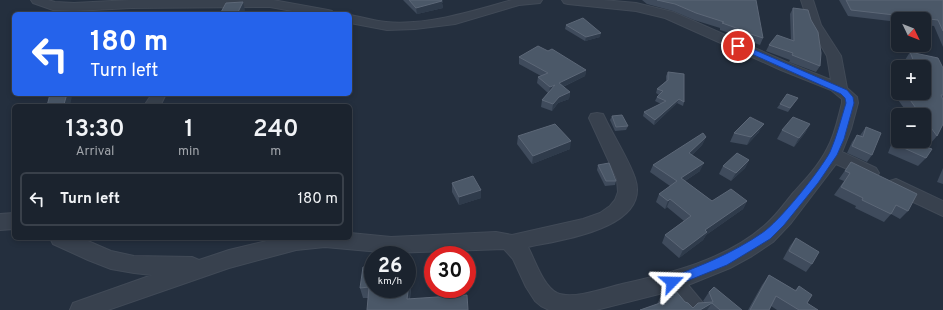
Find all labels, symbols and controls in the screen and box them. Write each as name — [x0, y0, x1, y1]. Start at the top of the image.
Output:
north arrow — [891, 12, 931, 52]
map controls — [891, 12, 931, 148]
text: 180 m — [90, 25, 168, 61]
icon: left — [24, 28, 76, 80]
pin — [721, 29, 755, 63]
icon: arrive — [727, 35, 749, 57]
text: Turn left — [90, 60, 158, 83]
button: + — [891, 60, 931, 100]
button: − — [891, 108, 931, 148]
text: 13:30 — [65, 115, 125, 145]
text: 1 — [184, 115, 194, 145]
text: 240 — [253, 115, 299, 145]
text: Arrival — [76, 144, 114, 160]
text: min — [178, 144, 200, 160]
text: m — [270, 144, 281, 160]
icon: left — [26, 188, 48, 210]
text: Turn left — [60, 190, 120, 209]
text: 180 m — [298, 190, 338, 209]
speed limit sign: 30 — [424, 246, 476, 298]
text: 26 — [378, 254, 402, 280]
position arrow — [651, 261, 693, 303]
text: km/h — [378, 275, 402, 288]

